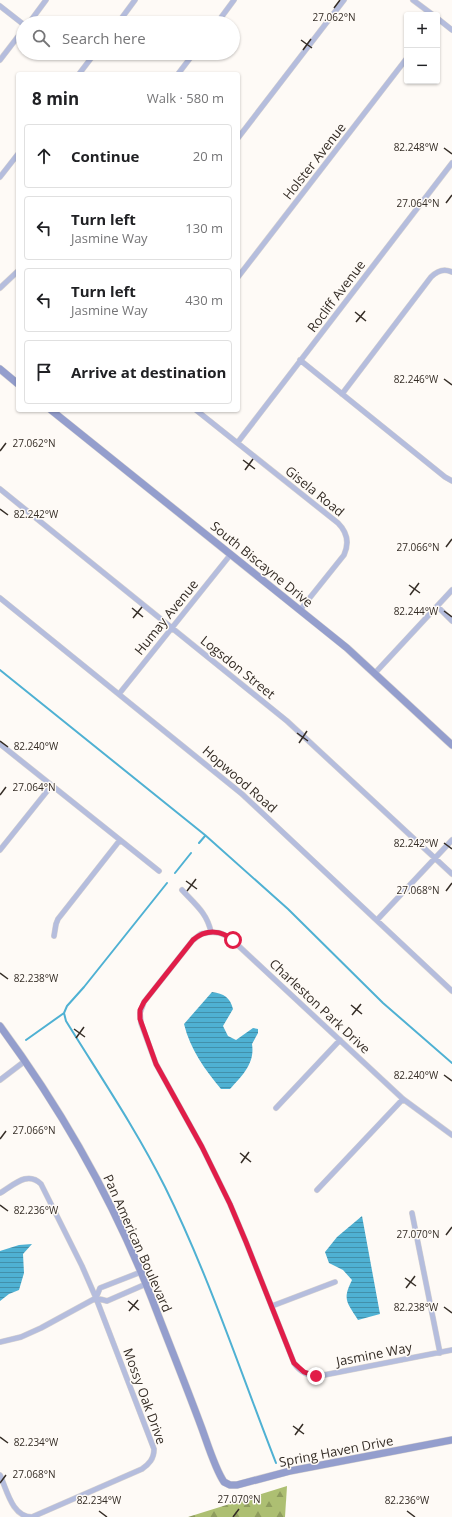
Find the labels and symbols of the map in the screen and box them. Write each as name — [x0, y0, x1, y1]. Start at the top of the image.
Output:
text: 27.062°N — [312, 10, 356, 24]
street label: Holster Avenue — [278, 119, 350, 203]
text: 82.248°W — [394, 140, 439, 154]
text: 27.064°N — [396, 196, 440, 210]
street label: Rocliff Avenue — [303, 256, 369, 336]
text: 82.246°W — [394, 372, 439, 386]
text: 27.062°N — [12, 436, 56, 450]
street label: Gisela Road — [282, 462, 348, 520]
text: 82.242°W — [14, 507, 59, 521]
street label: South Biscayne Drive — [207, 517, 317, 611]
text: 27.066°N — [396, 540, 440, 554]
street label: Humay Avenue — [130, 576, 202, 658]
text: 82.244°W — [394, 604, 439, 618]
street label: Logsdon Street — [197, 631, 279, 703]
text: 82.240°W — [14, 739, 59, 753]
street label: Hopwood Road — [199, 742, 281, 816]
text: 27.064°N — [12, 780, 56, 794]
text: 82.242°W — [394, 836, 439, 850]
text: 27.068°N — [396, 883, 440, 897]
route start — [224, 931, 242, 949]
street label: Charleston Park Drive — [266, 955, 374, 1057]
text: 82.238°W — [14, 971, 59, 985]
text: 82.240°W — [394, 1068, 439, 1082]
text: 27.066°N — [12, 1123, 56, 1137]
street label: Pan American Boulevard — [99, 1171, 177, 1315]
text: 82.236°W — [14, 1203, 59, 1217]
text: 27.070°N — [396, 1227, 440, 1241]
text: 82.238°W — [394, 1300, 439, 1314]
street label: Jasmine Way — [333, 1338, 414, 1371]
street label: Mossy Oak Drive — [119, 1345, 171, 1447]
route end — [307, 1367, 325, 1385]
street label: Spring Haven Drive — [277, 1431, 395, 1471]
text: 82.234°W — [14, 1435, 59, 1449]
text: 27.068°N — [12, 1467, 56, 1481]
text: 27.070°N — [217, 1492, 261, 1506]
text: 82.234°W — [77, 1493, 122, 1507]
text: 82.236°W — [385, 1493, 430, 1507]

